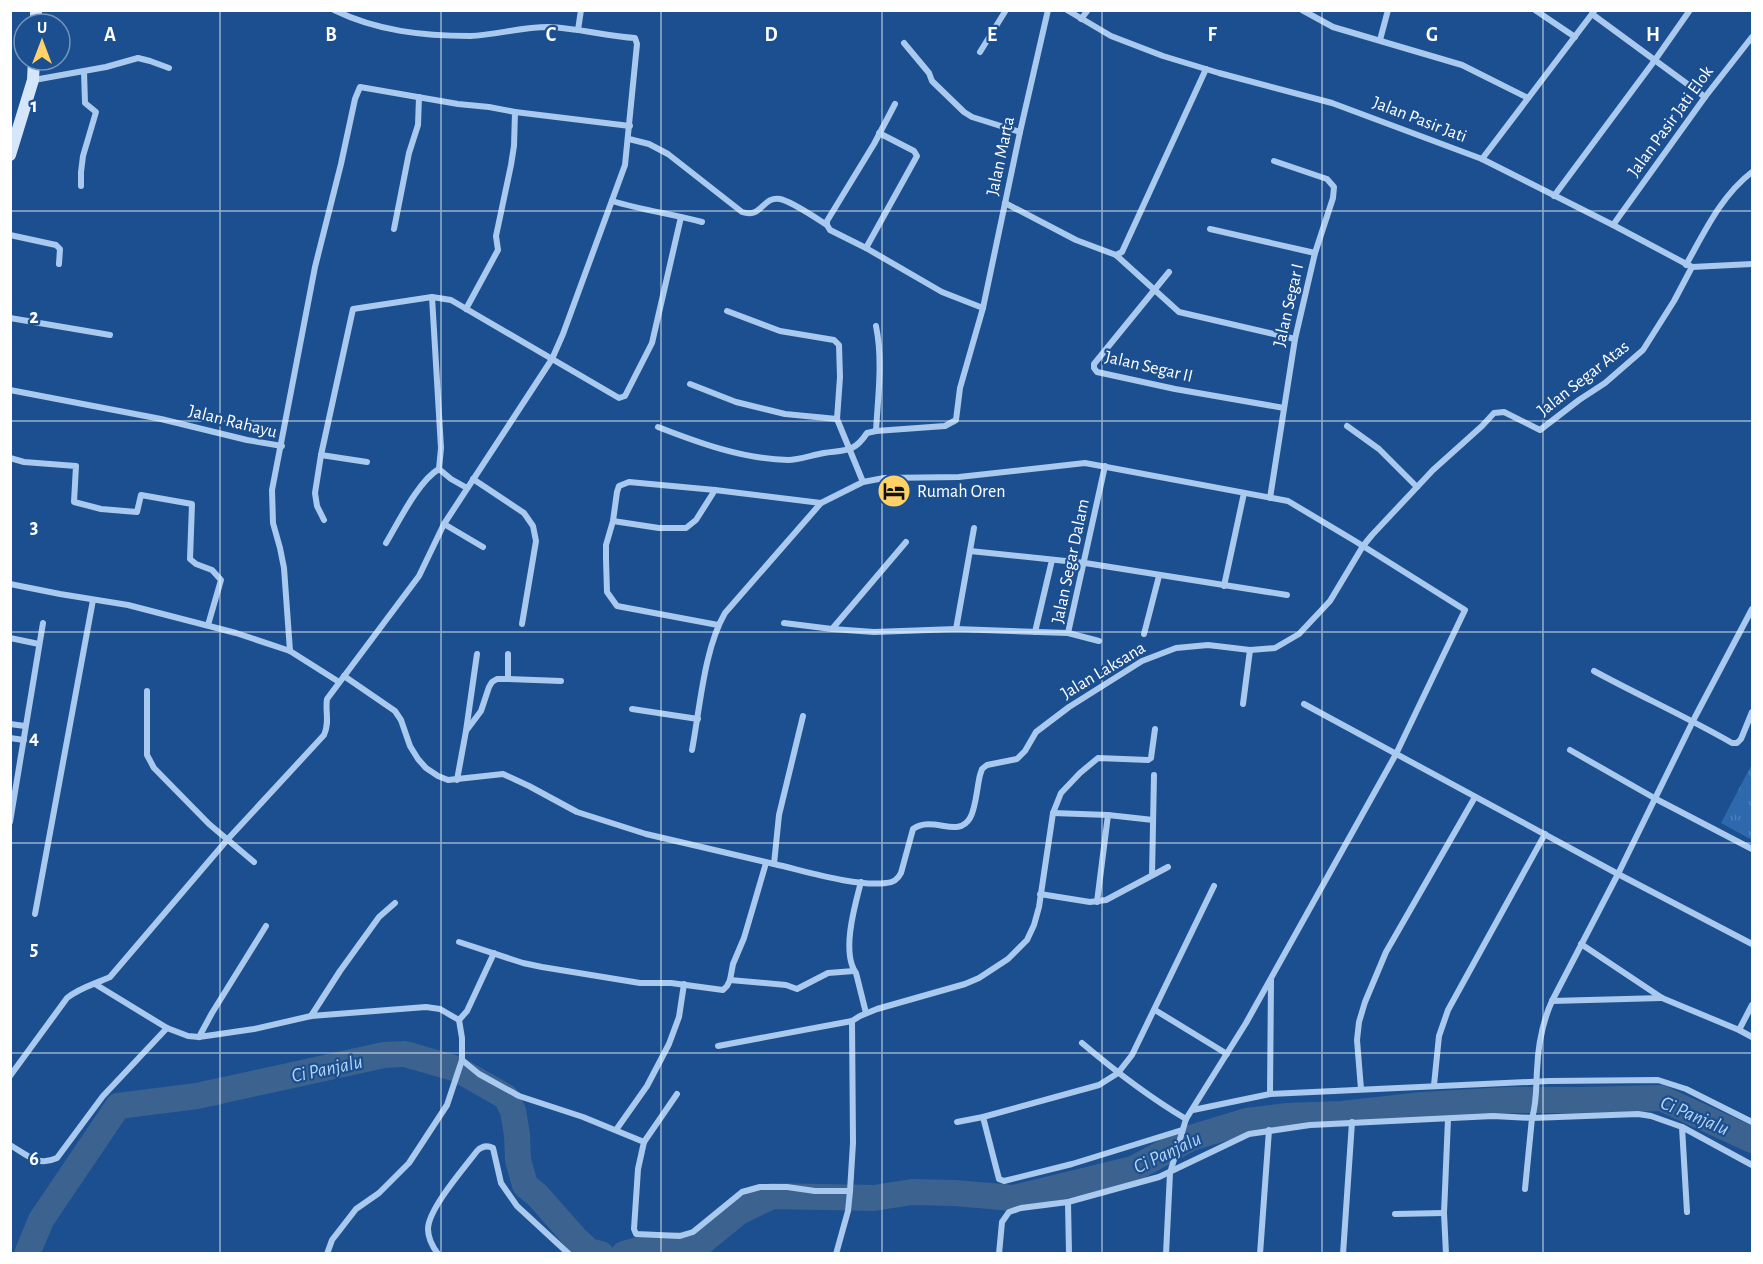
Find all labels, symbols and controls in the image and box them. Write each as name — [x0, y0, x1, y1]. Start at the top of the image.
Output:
north arrow — [12, 12, 72, 72]
text: U — [37, 20, 47, 36]
text: A — [104, 25, 116, 45]
text: B — [325, 25, 337, 45]
text: C — [546, 25, 557, 45]
text: D — [764, 25, 778, 45]
text: E — [987, 25, 997, 45]
text: F — [1207, 25, 1217, 45]
text: G — [1426, 25, 1438, 45]
text: H — [1646, 25, 1660, 45]
street label: Jalan Pasir Jati Elok — [1625, 62, 1717, 180]
street label: Jalan Pasir Jati — [1370, 94, 1469, 146]
text: 1 — [30, 96, 38, 116]
street label: Jalan Marta — [984, 115, 1018, 197]
street label: Jalan Segar I — [1271, 262, 1307, 349]
text: 2 — [29, 307, 39, 327]
street label: Jalan Segar Atas — [1534, 338, 1633, 420]
street label: Jalan Segar II — [1103, 348, 1195, 386]
street label: Jalan Rahayu — [187, 402, 279, 442]
hotel icon: Rumah Oren — [876, 473, 912, 509]
place label: Rumah Oren — [917, 483, 1006, 501]
street label: Jalan Segar Dalam — [1049, 497, 1093, 625]
text: 3 — [30, 517, 38, 537]
street label: Jalan Laksana — [1058, 639, 1149, 703]
text: 4 — [29, 728, 39, 748]
text: 5 — [30, 939, 38, 959]
water label: Ci Panjalu — [290, 1052, 365, 1086]
water label: Ci Panjalu — [1657, 1093, 1732, 1139]
water label: Ci Panjalu — [1130, 1129, 1204, 1177]
text: 6 — [29, 1149, 39, 1169]

